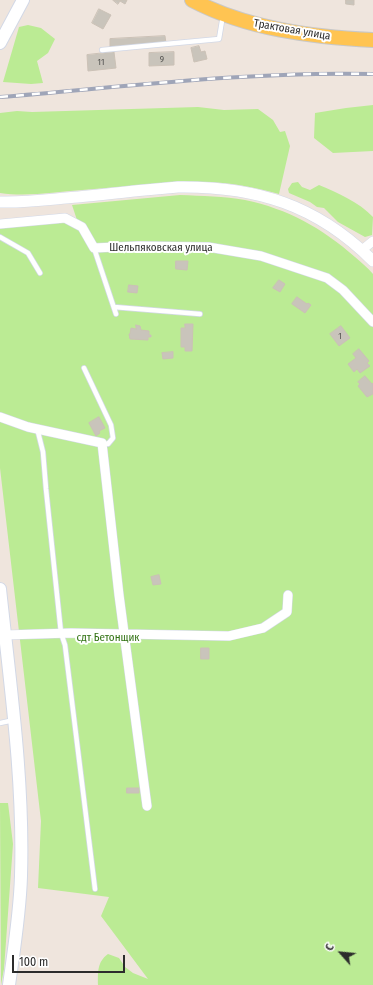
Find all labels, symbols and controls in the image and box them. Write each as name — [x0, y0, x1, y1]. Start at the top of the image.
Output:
street label: Трактовая улица — [253, 17, 331, 43]
house number: 9 — [160, 54, 164, 64]
house number: 11 — [98, 57, 104, 67]
street label: Шельпяковская улица — [109, 241, 213, 255]
house number: 1 — [338, 331, 342, 341]
park label: сдт Бетонщик — [76, 631, 140, 645]
north arrow — [321, 933, 361, 973]
text: С — [323, 942, 337, 953]
scale bar — [14, 947, 127, 973]
text: 100 m — [19, 955, 48, 969]

